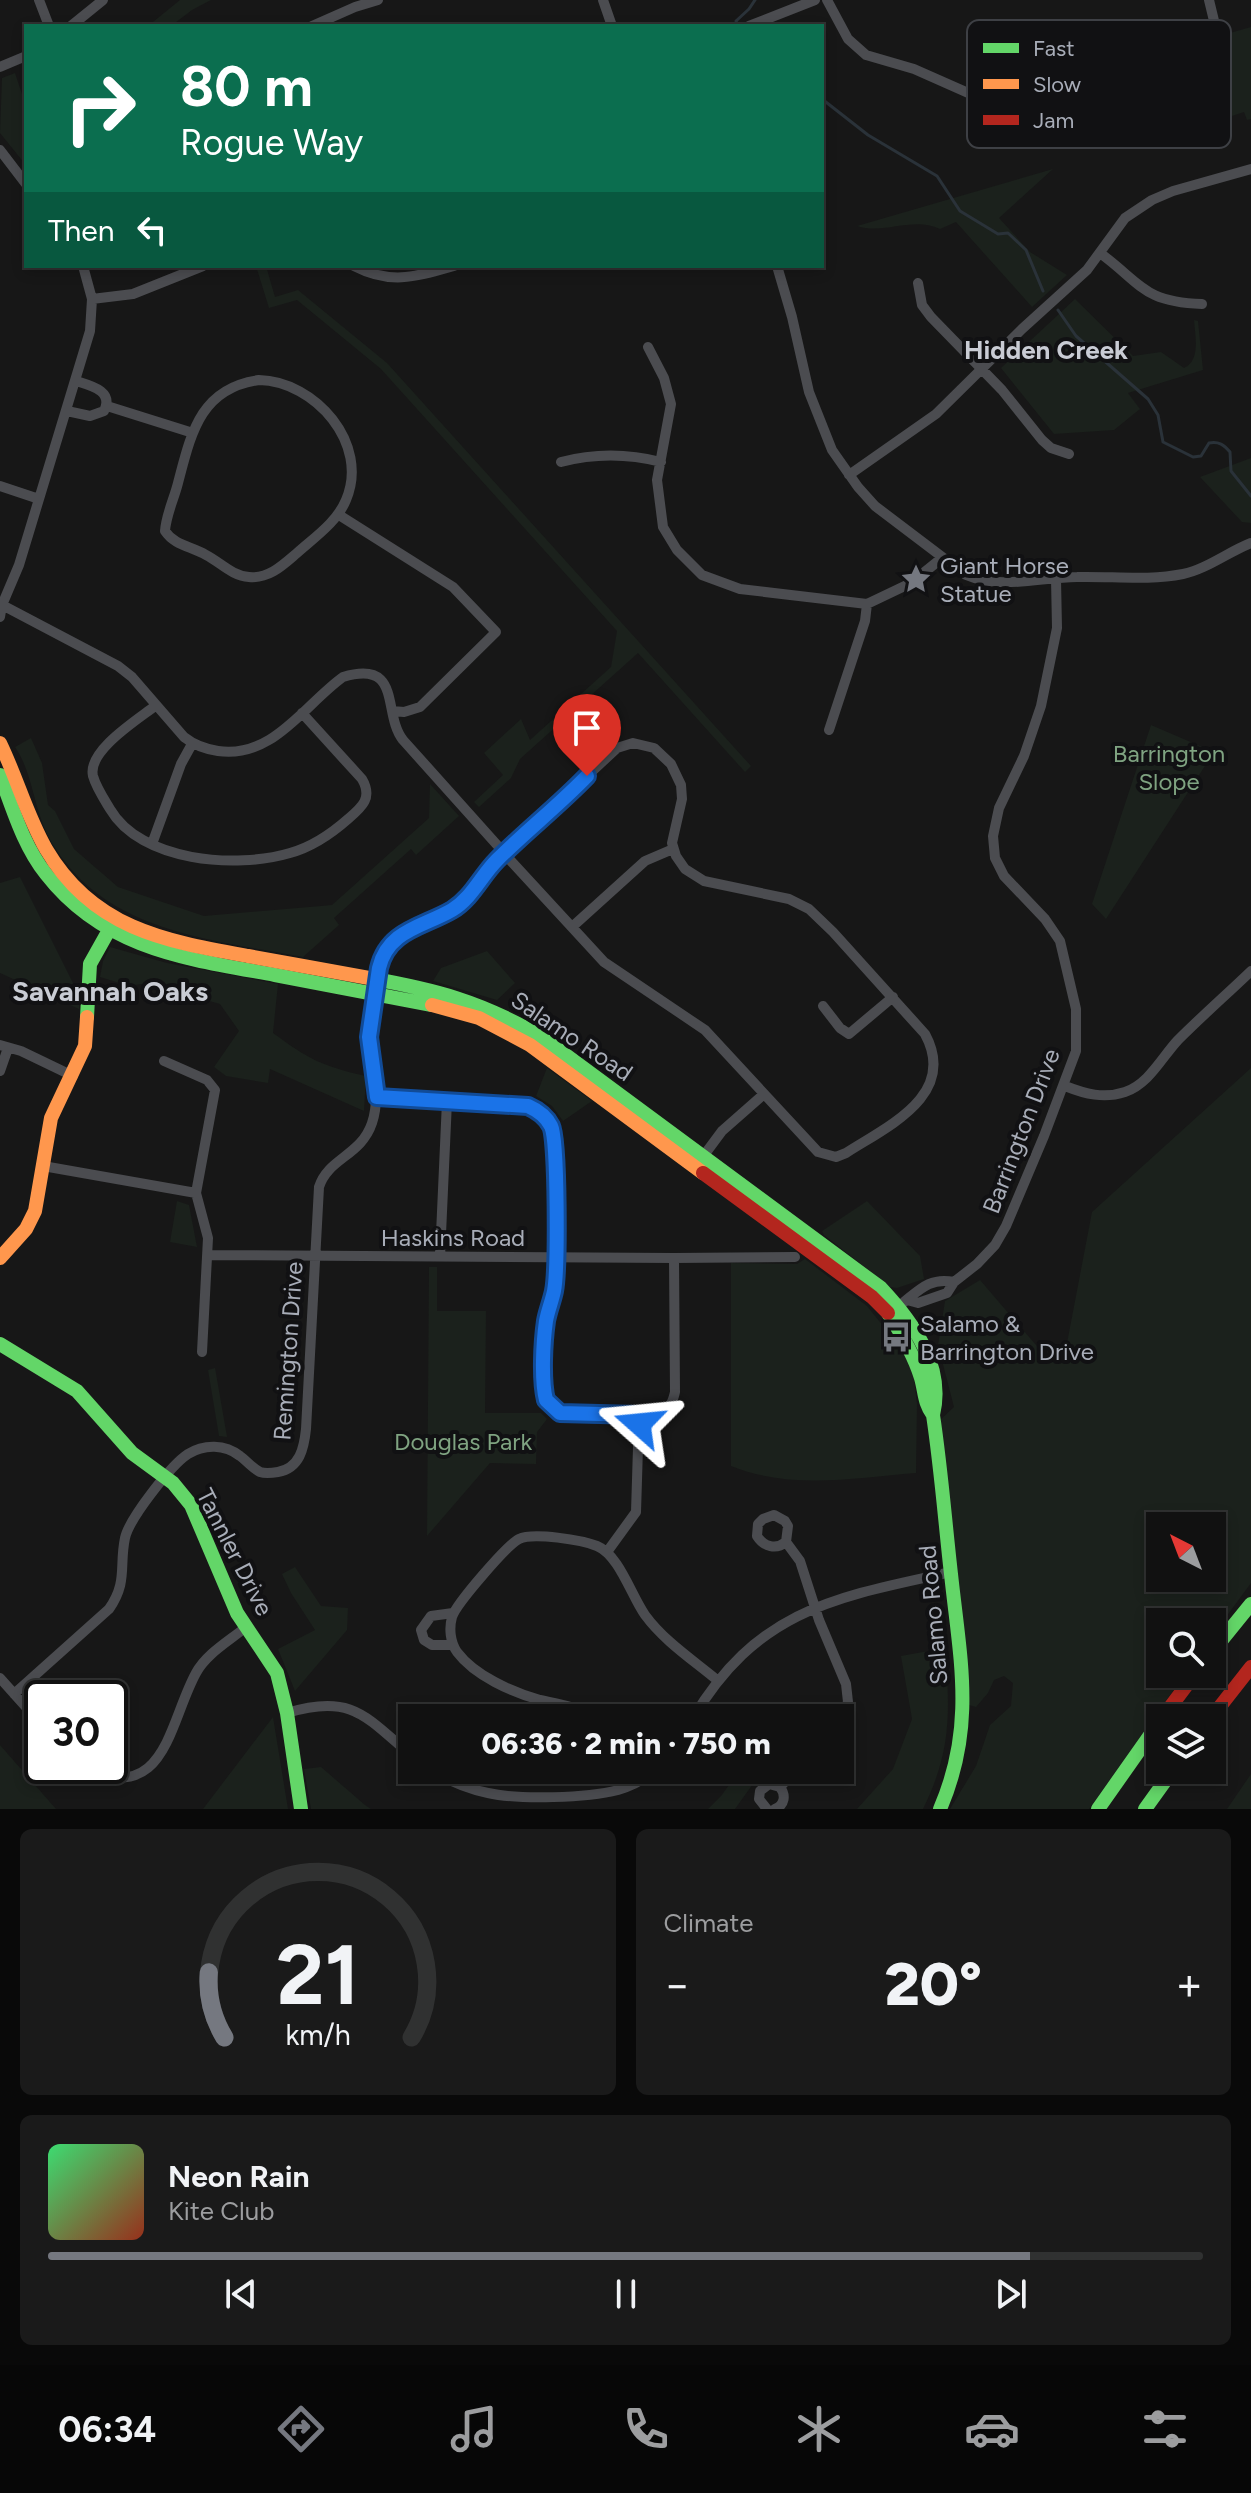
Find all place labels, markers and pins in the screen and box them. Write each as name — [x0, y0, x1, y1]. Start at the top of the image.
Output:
place label: Giant Horse Statue — [940, 551, 1069, 608]
place icon: Giant Horse Statue — [899, 562, 933, 596]
pin — [553, 694, 621, 776]
place label: Salamo & Barrington Drive — [920, 1309, 1094, 1366]
bus stop icon: Salamo & Barrington Drive — [879, 1320, 913, 1354]

